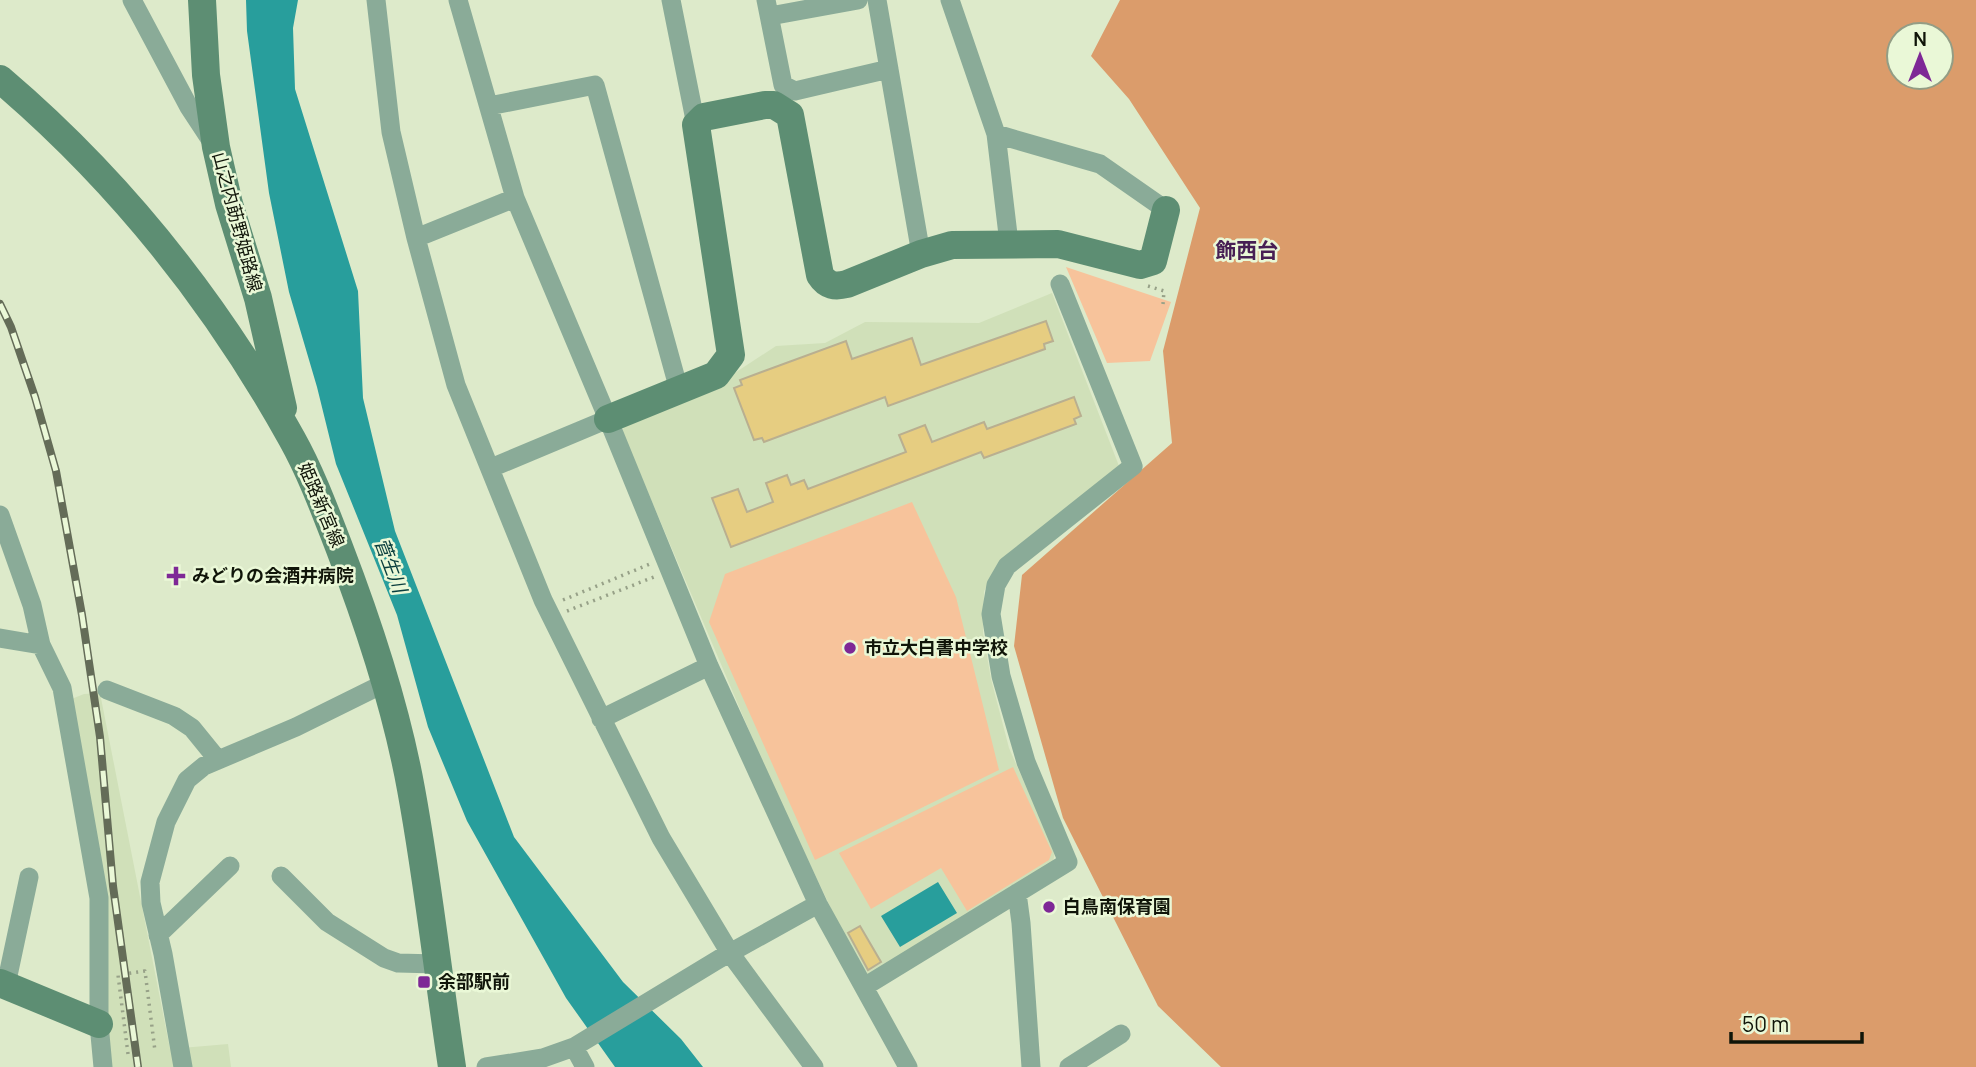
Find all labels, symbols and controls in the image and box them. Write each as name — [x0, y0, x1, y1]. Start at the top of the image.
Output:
north arrow — [1885, 21, 1955, 91]
text: N — [1913, 26, 1927, 52]
street label: 山之内莇野姫路線 — [208, 149, 268, 294]
district label: 飾西台 — [1216, 236, 1279, 264]
street label: 姫路新宮線 — [293, 458, 351, 551]
water label: 菅生川 — [369, 534, 414, 598]
place label: みどりの会酒井病院 — [192, 563, 354, 587]
marker: みどりの会酒井病院 — [166, 566, 186, 586]
place label: 市立大白書中学校 — [864, 635, 1008, 659]
marker: 市立大白書中学校 — [842, 640, 858, 656]
place label: 白鳥南保育園 — [1063, 894, 1171, 918]
marker: 白鳥南保育園 — [1041, 899, 1057, 915]
place label: 余部駅前 — [438, 969, 510, 993]
marker: 余部駅前 — [416, 974, 432, 990]
scale bar — [1731, 1000, 1862, 1044]
text: 50 m — [1742, 1010, 1789, 1038]

